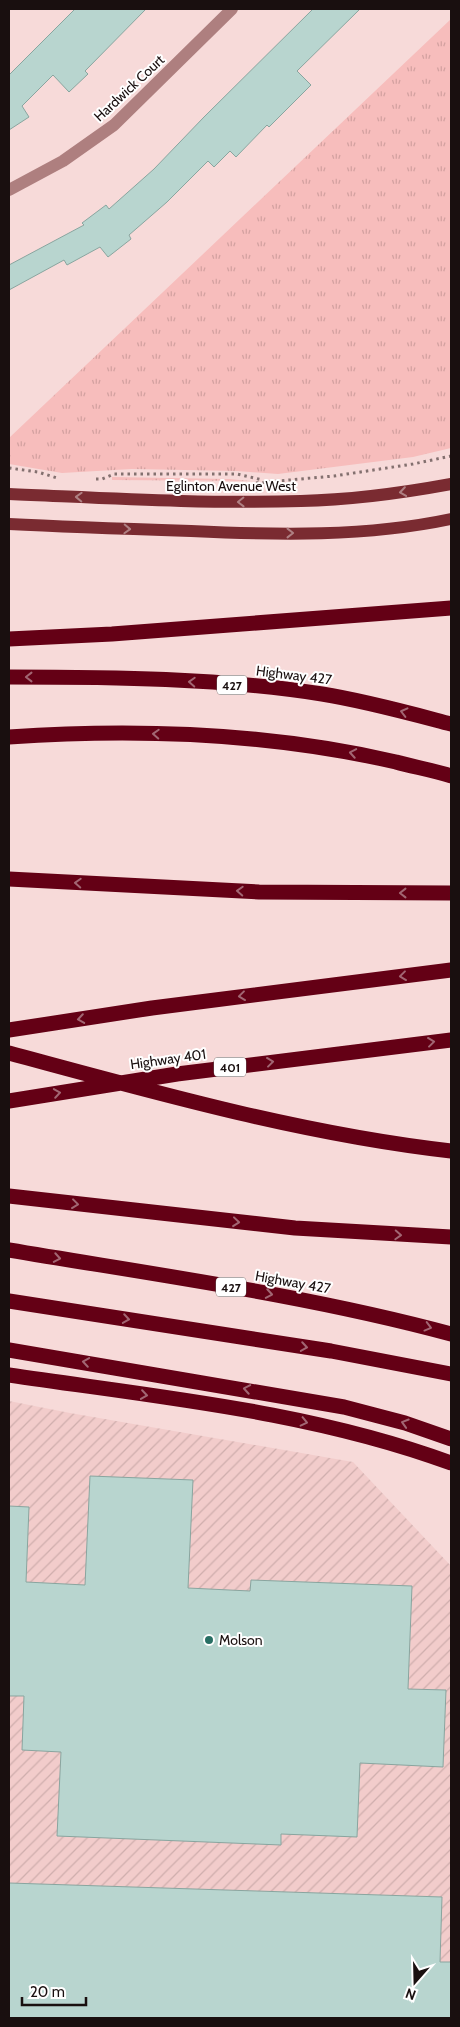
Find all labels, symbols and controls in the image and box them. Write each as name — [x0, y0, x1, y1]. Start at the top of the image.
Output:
street label: Hardwick Court — [90, 51, 168, 125]
street label: Eglinton Avenue West — [166, 477, 296, 495]
one-way arrow — [399, 486, 407, 497]
one-way arrow — [74, 491, 82, 502]
one-way arrow — [237, 497, 244, 507]
one-way arrow — [124, 524, 132, 534]
one-way arrow — [286, 528, 294, 538]
street label: Highway 427 — [255, 661, 333, 689]
one-way arrow — [25, 672, 32, 682]
road number: 427 — [217, 676, 247, 694]
one-way arrow — [187, 677, 195, 688]
one-way arrow — [400, 707, 409, 718]
one-way arrow — [152, 729, 160, 739]
one-way arrow — [348, 748, 357, 758]
one-way arrow — [73, 878, 81, 888]
one-way arrow — [236, 885, 244, 896]
one-way arrow — [398, 888, 406, 898]
one-way arrow — [399, 970, 407, 981]
one-way arrow — [237, 990, 245, 1001]
one-way arrow — [76, 1013, 85, 1023]
one-way arrow — [427, 1037, 435, 1048]
street label: Highway 401 — [129, 1045, 207, 1073]
one-way arrow — [266, 1057, 274, 1068]
road number: 401 — [214, 1058, 246, 1076]
one-way arrow — [52, 1089, 61, 1099]
one-way arrow — [71, 1198, 79, 1209]
one-way arrow — [232, 1216, 240, 1227]
one-way arrow — [394, 1229, 402, 1240]
one-way arrow — [52, 1253, 61, 1263]
street label: Highway 427 — [254, 1267, 332, 1297]
road number: 427 — [216, 1277, 246, 1296]
one-way arrow — [264, 1288, 273, 1298]
one-way arrow — [122, 1314, 130, 1324]
one-way arrow — [423, 1322, 431, 1332]
one-way arrow — [300, 1341, 308, 1351]
one-way arrow — [82, 1358, 91, 1368]
one-way arrow — [242, 1385, 251, 1395]
one-way arrow — [139, 1389, 148, 1399]
one-way arrow — [299, 1416, 308, 1427]
one-way arrow — [402, 1419, 410, 1429]
place label: Molson — [219, 1631, 263, 1649]
marker: Molson — [203, 1634, 215, 1646]
north arrow — [390, 1957, 440, 2007]
scale bar — [22, 1974, 86, 2006]
text: 20 m — [30, 1983, 65, 2001]
text: N — [403, 1984, 418, 2004]

